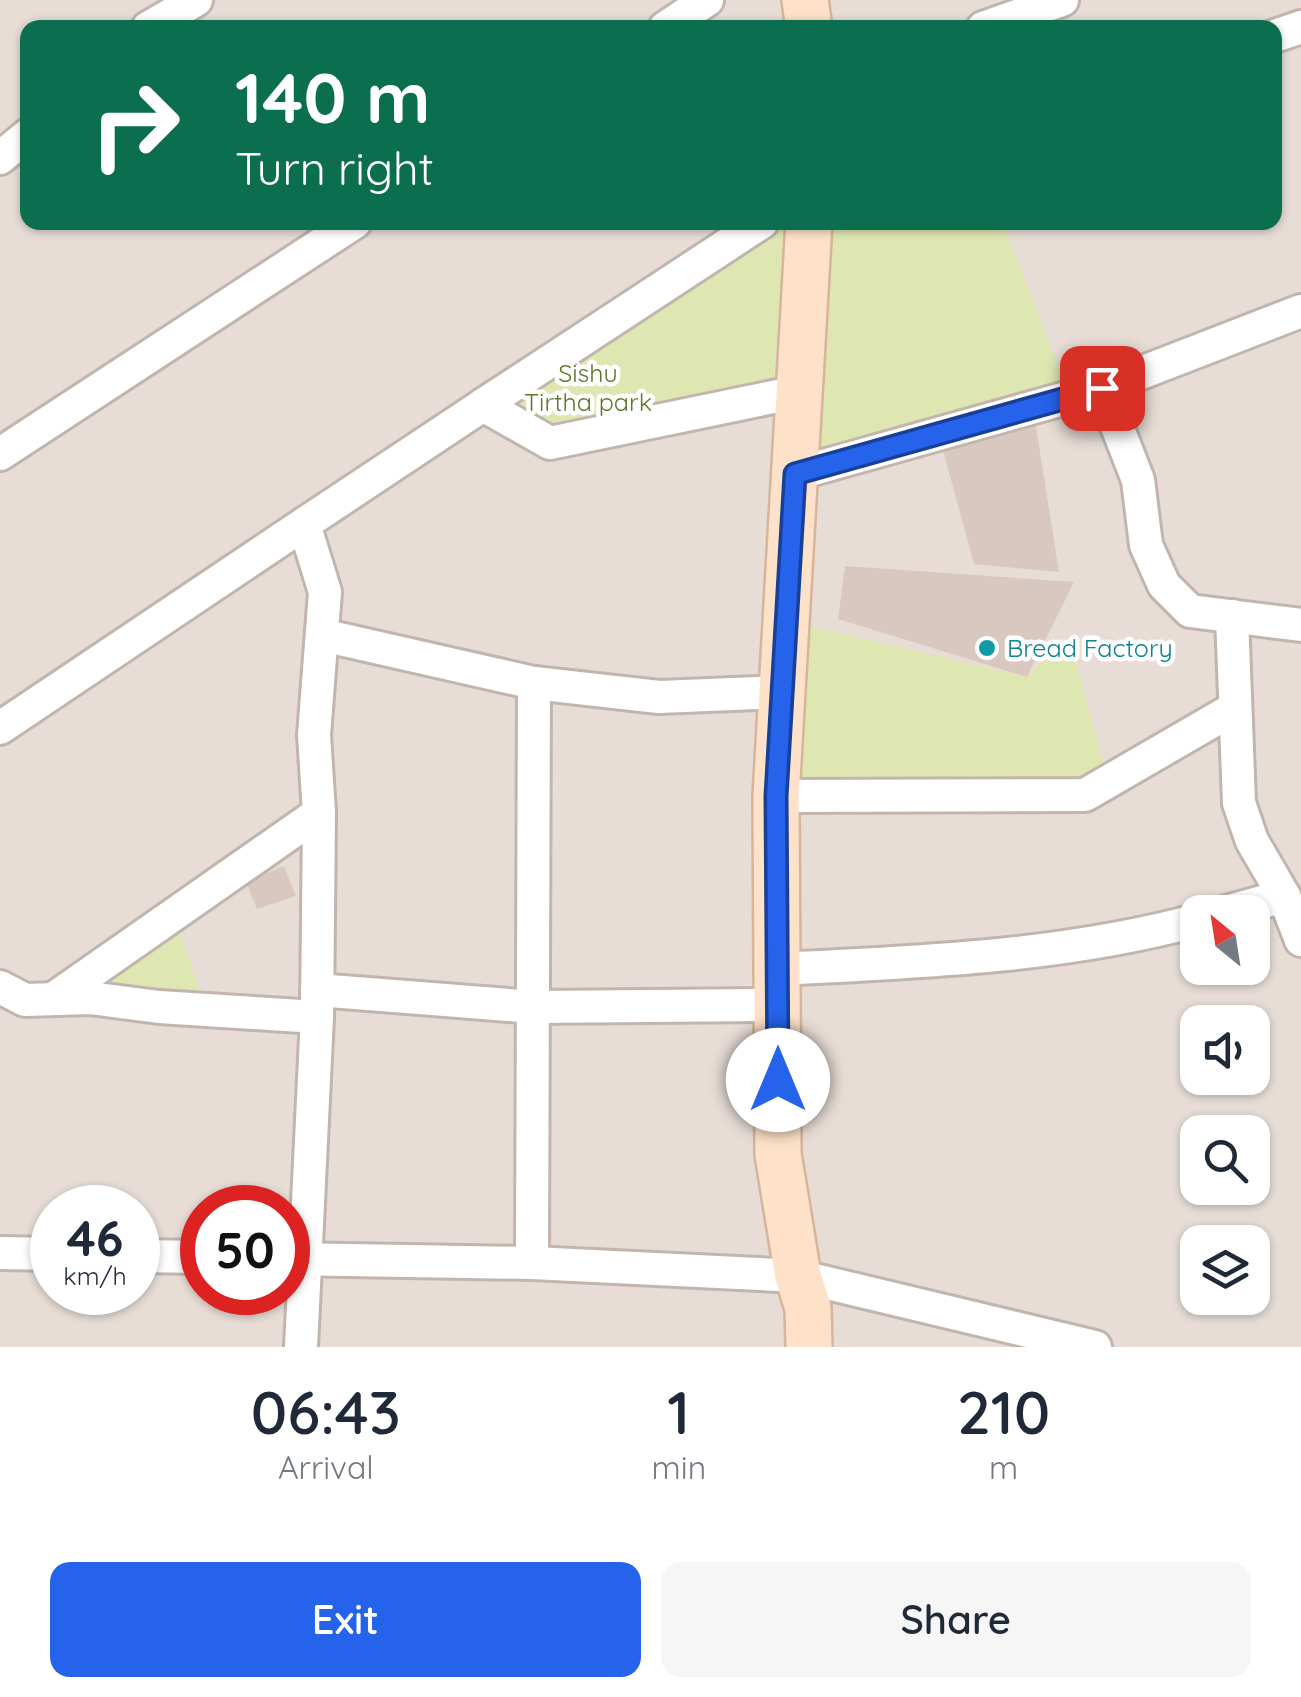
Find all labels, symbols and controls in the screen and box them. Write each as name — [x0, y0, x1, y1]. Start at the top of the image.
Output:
text: 140 m — [235, 53, 431, 141]
icon: right — [70, 60, 200, 190]
text: Turn right — [235, 140, 434, 196]
pin — [1060, 346, 1145, 431]
park label: Sishu Tirtha park — [524, 357, 652, 417]
icon: arrive — [1075, 361, 1130, 416]
place label: Bread Factory — [1007, 632, 1173, 663]
marker: Bread Factory — [976, 637, 998, 659]
north arrow — [1180, 895, 1270, 985]
map controls — [1180, 895, 1270, 1315]
button: sound — [1180, 1005, 1270, 1095]
position arrow — [726, 1028, 830, 1132]
button: search — [1180, 1115, 1270, 1205]
speed limit sign: 50 — [180, 1185, 310, 1315]
text: 46 — [66, 1206, 124, 1269]
button: layers — [1180, 1225, 1270, 1315]
text: km/h — [63, 1260, 127, 1291]
text: 06:43 — [251, 1374, 401, 1449]
text: 1 — [667, 1374, 690, 1449]
text: 210 — [957, 1374, 1050, 1449]
text: Arrival — [278, 1447, 374, 1487]
text: min — [652, 1447, 706, 1487]
text: m — [989, 1447, 1018, 1487]
button: Exit — [50, 1562, 641, 1677]
button: Share — [661, 1562, 1251, 1677]

